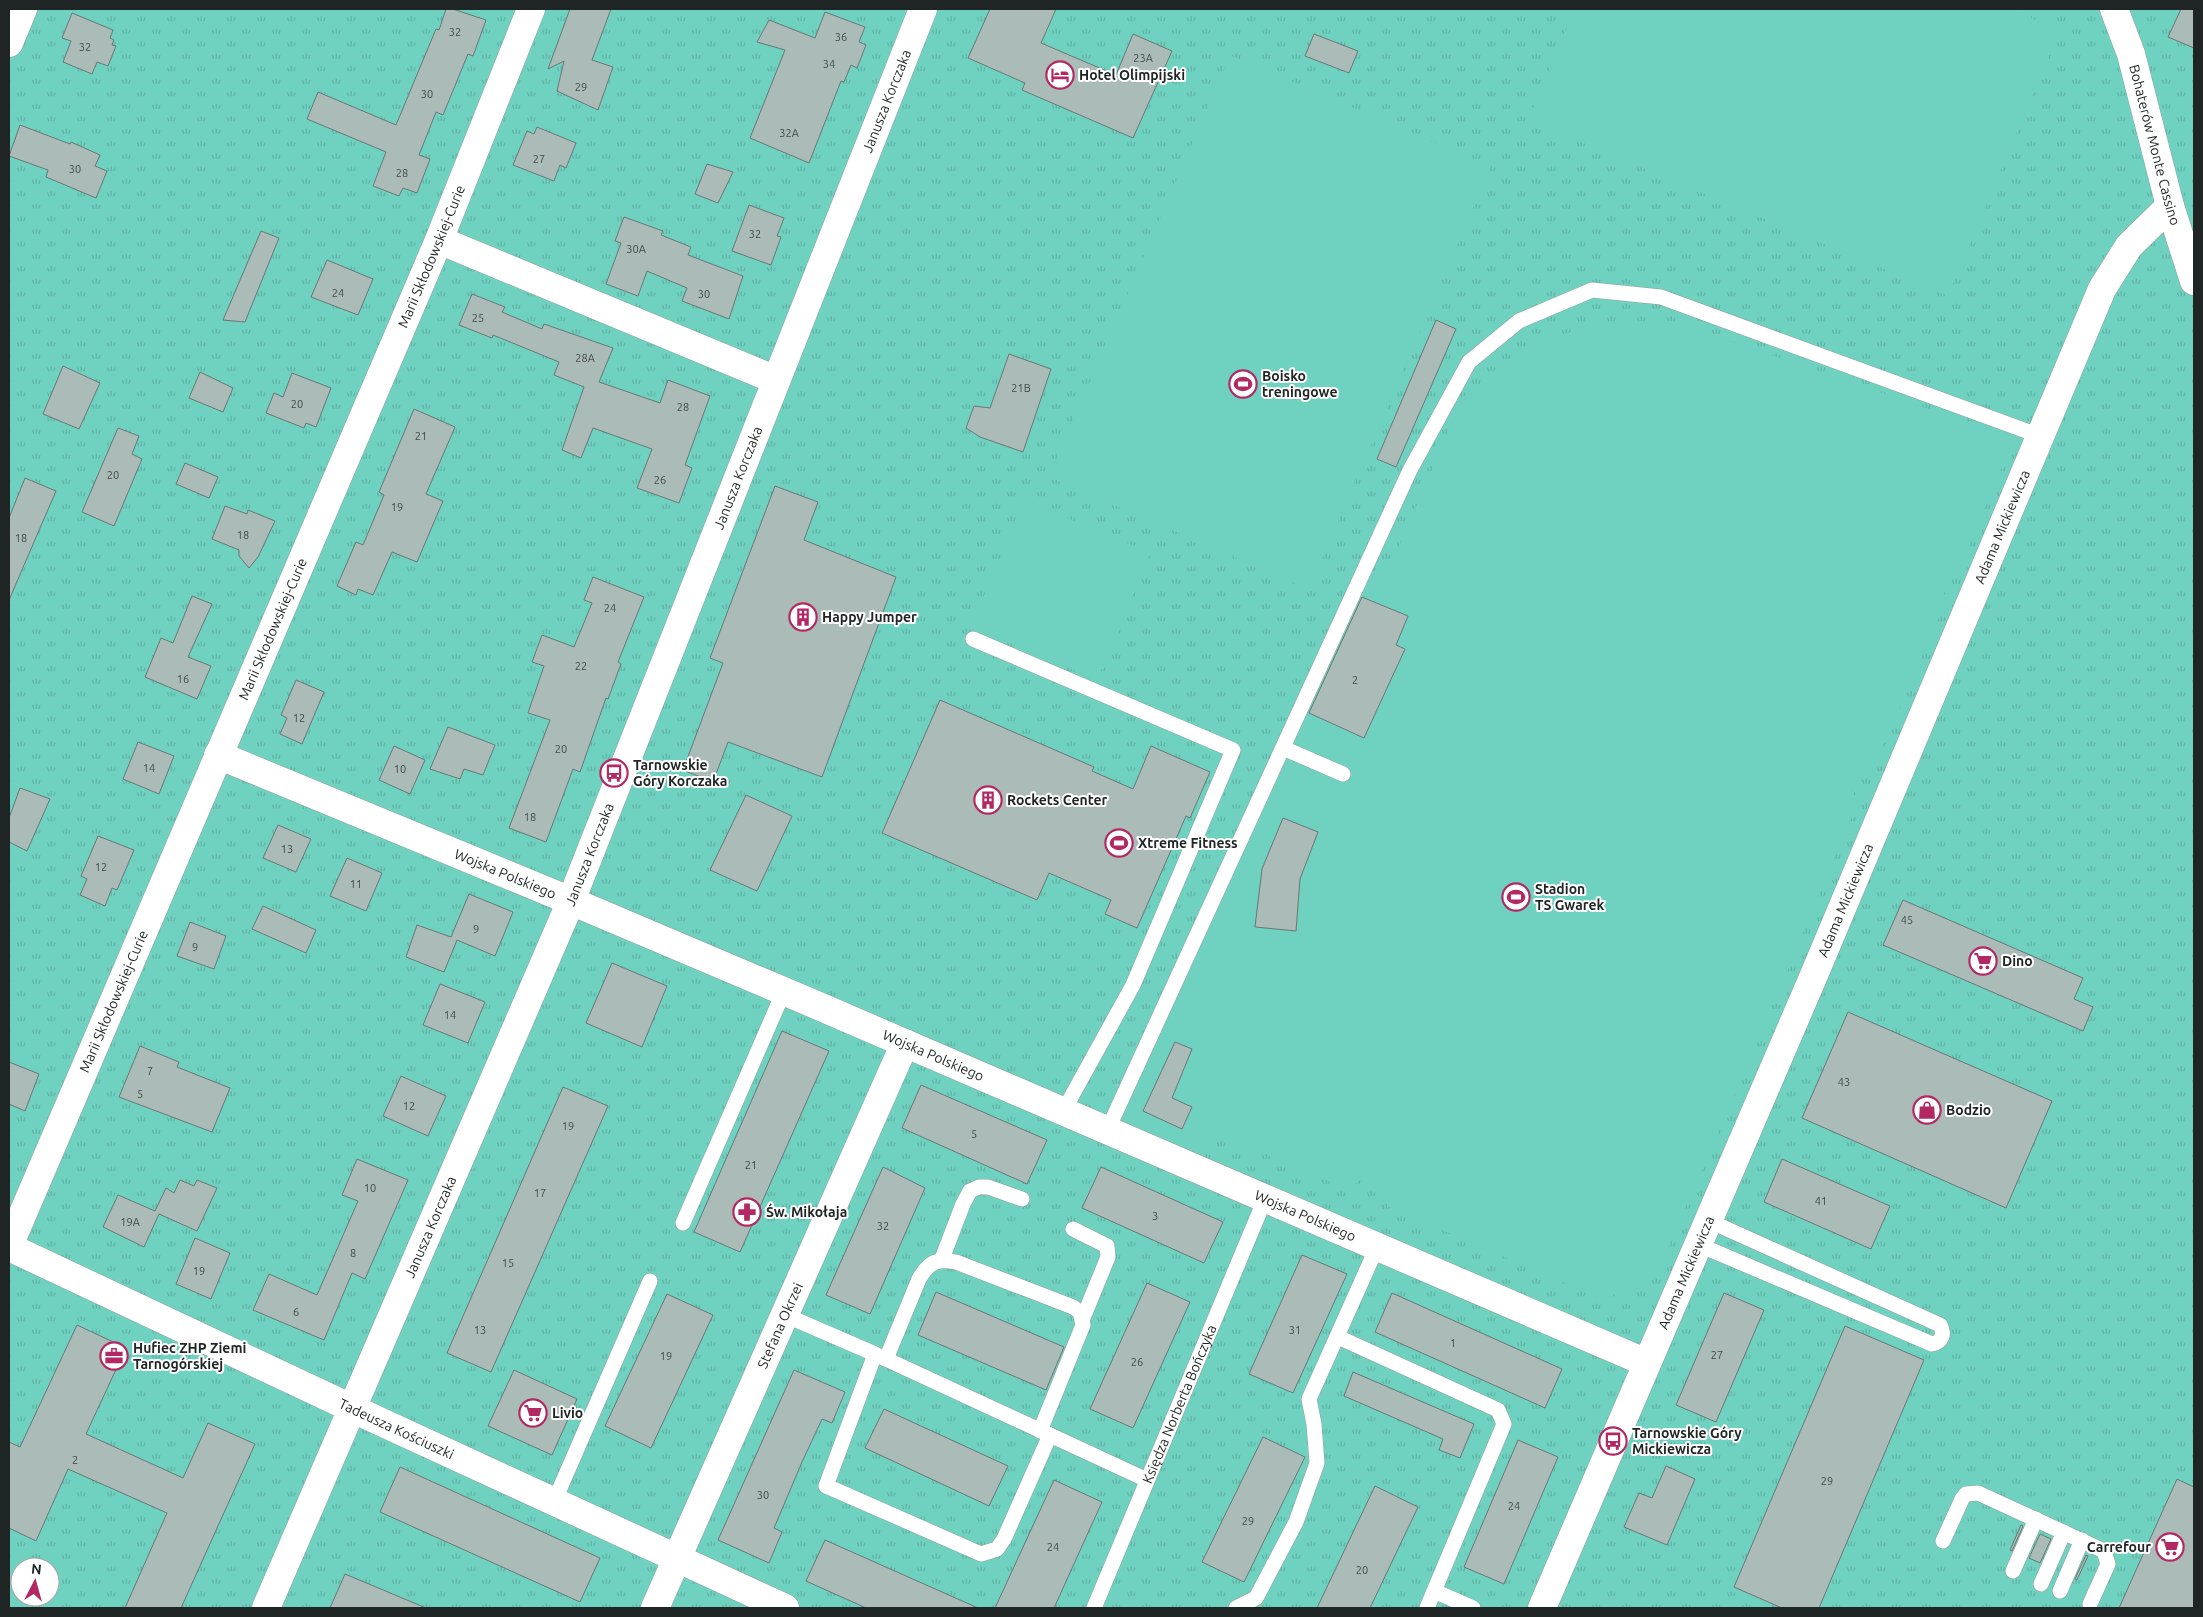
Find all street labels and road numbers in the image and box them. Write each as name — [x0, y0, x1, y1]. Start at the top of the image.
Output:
street label: Janusza Korczaka — [859, 47, 914, 155]
street label: Bohaterów Monte Cassino — [2126, 63, 2184, 227]
street label: Marii Skłodowskiej-Curie — [394, 183, 468, 330]
street label: Janusza Korczaka — [711, 424, 766, 532]
street label: Adama Mickiewicza — [1971, 468, 2033, 586]
street label: Marii Skłodowskiej-Curie — [235, 555, 310, 703]
street label: Janusza Korczaka — [562, 801, 617, 908]
street label: Adama Mickiewicza — [1814, 841, 1876, 960]
street label: Wojska Polskiego — [452, 846, 559, 902]
street label: Marii Skłodowskiej-Curie — [76, 928, 151, 1075]
street label: Wojska Polskiego — [880, 1027, 986, 1084]
street label: Janusza Korczaka — [401, 1174, 459, 1280]
street label: Wojska Polskiego — [1252, 1187, 1358, 1245]
street label: Adama Mickiewicza — [1655, 1214, 1717, 1332]
street label: Stefana Okrzei — [754, 1280, 806, 1371]
street label: Księdza Norberta Bończyka — [1139, 1322, 1220, 1486]
street label: Tadeusza Kościuszki — [336, 1395, 456, 1462]

